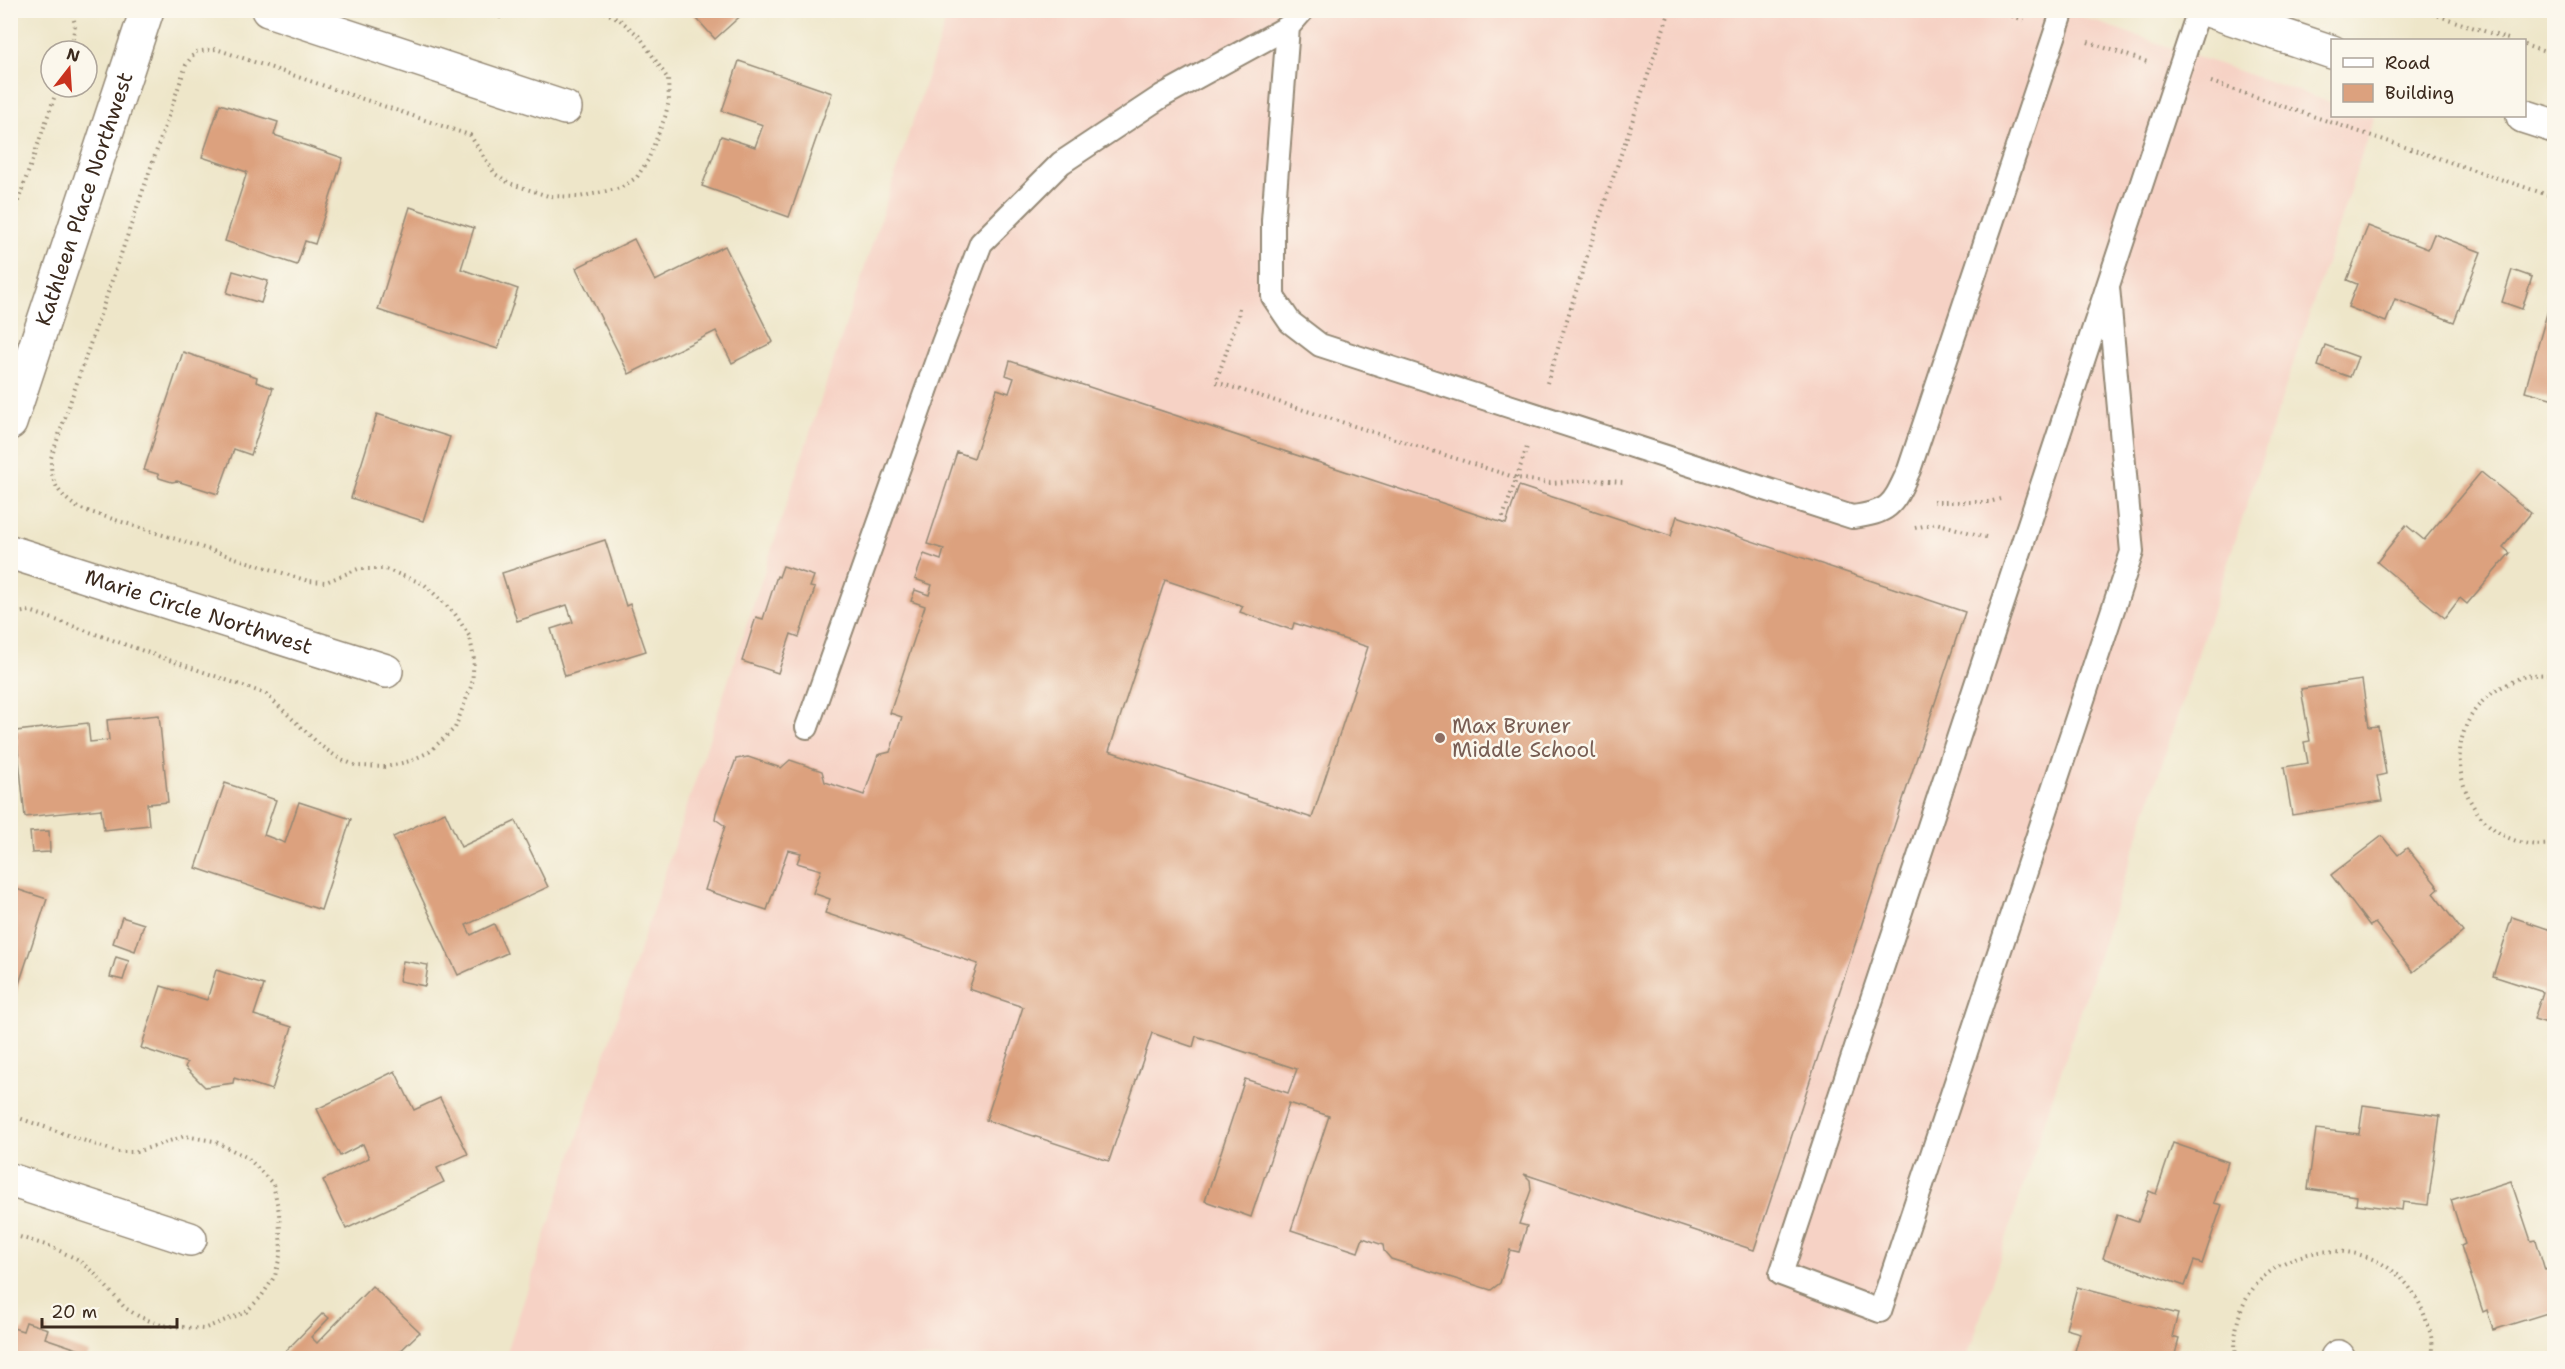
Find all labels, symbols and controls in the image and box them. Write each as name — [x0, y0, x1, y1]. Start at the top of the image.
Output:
north arrow — [39, 39, 99, 99]
legend — [2331, 39, 2526, 117]
text: N — [64, 43, 82, 67]
text: Road — [2385, 51, 2430, 75]
street label: Kathleen Place Northwest — [29, 68, 139, 330]
text: Building — [2385, 81, 2454, 105]
street label: Marie Circle Northwest — [81, 563, 316, 661]
place label: Max Bruner Middle School — [1452, 712, 1596, 764]
marker: Max Bruner Middle School — [1433, 731, 1447, 745]
scale bar — [42, 1291, 177, 1329]
text: 20 m — [51, 1300, 97, 1324]

